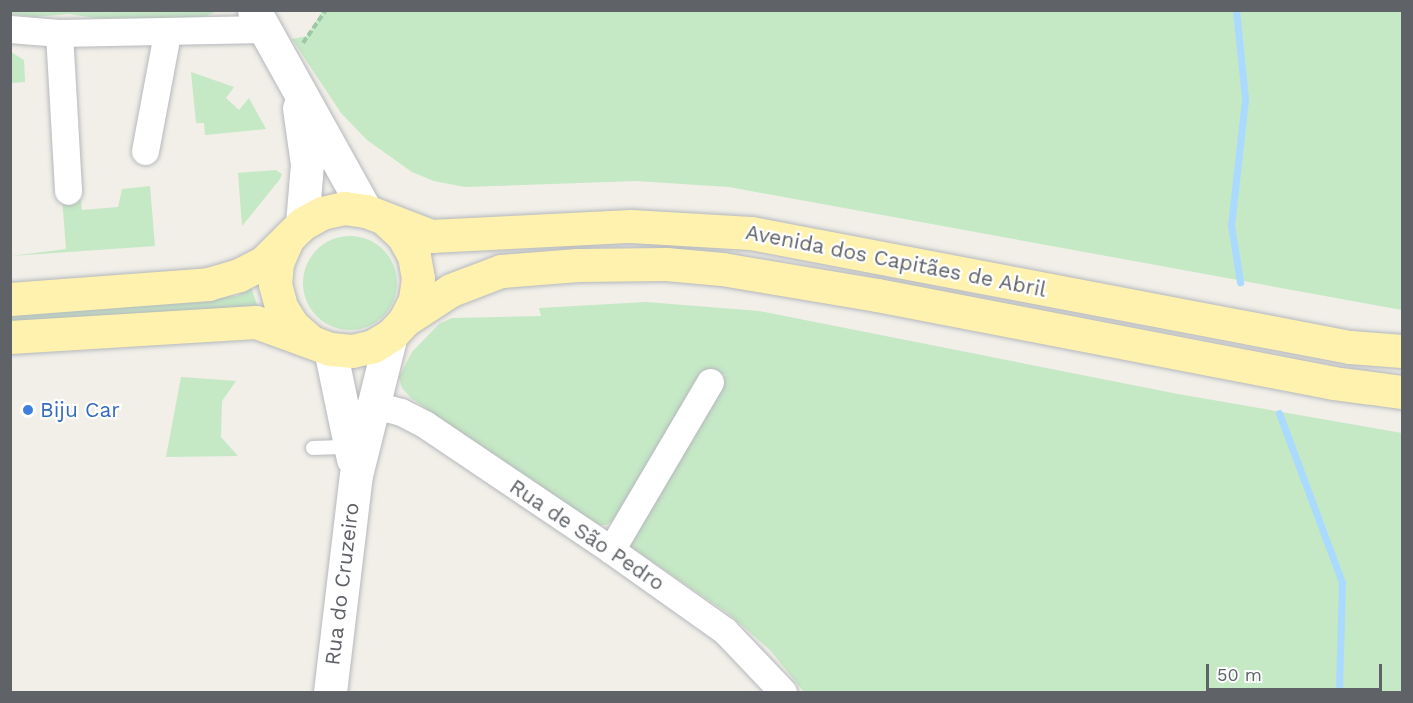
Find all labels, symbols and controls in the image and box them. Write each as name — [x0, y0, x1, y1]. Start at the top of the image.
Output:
street label: Avenida dos Capitães de Abril — [743, 219, 1049, 303]
place label: Biju Car — [40, 397, 120, 423]
marker: Biju Car — [21, 403, 35, 417]
street label: Rua de São Pedro — [505, 474, 669, 596]
street label: Rua do Cruzeiro — [319, 501, 365, 667]
scale bar — [1209, 652, 1384, 690]
text: 50 m — [1217, 664, 1262, 685]

